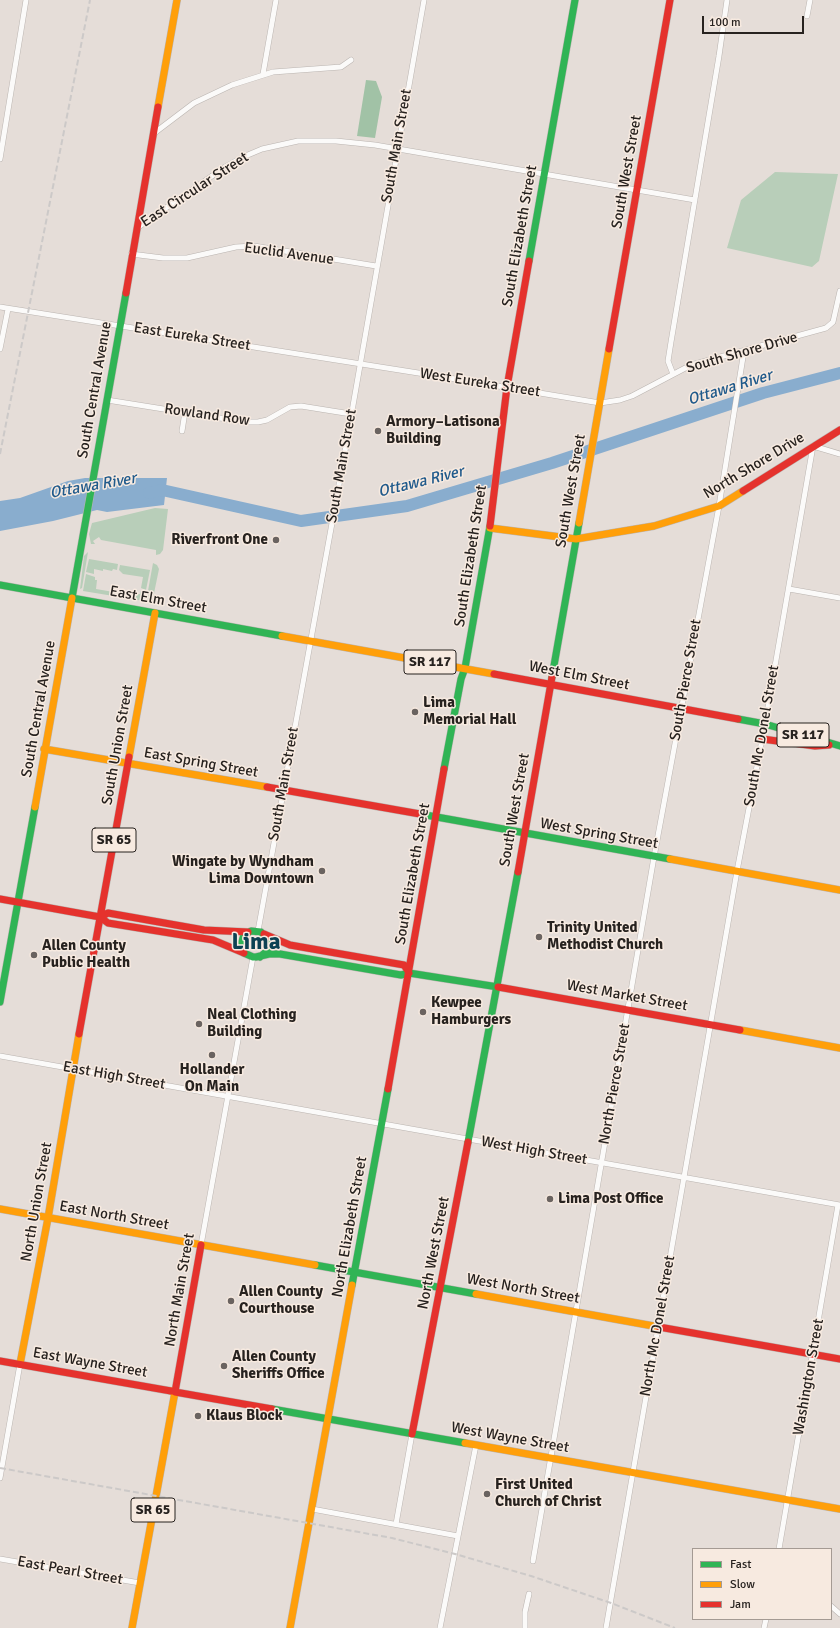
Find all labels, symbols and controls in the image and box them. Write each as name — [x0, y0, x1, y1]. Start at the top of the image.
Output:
scale bar — [704, 8, 806, 34]
text: 100 m — [709, 15, 741, 30]
street label: South Main Street — [378, 88, 416, 204]
street label: South West Street — [608, 114, 646, 230]
street label: East Circular Street — [138, 149, 252, 231]
street label: South Elizabeth Street — [499, 164, 541, 308]
street label: Euclid Avenue — [243, 239, 335, 269]
street label: East Eureka Street — [132, 319, 252, 355]
street label: South Central Avenue — [74, 320, 116, 460]
street label: South Shore Drive — [684, 329, 800, 377]
street label: West Eureka Street — [419, 365, 541, 401]
water label: Ottawa River — [685, 366, 775, 410]
street label: Rowland Row — [163, 400, 251, 430]
street label: South Main Street — [323, 408, 361, 524]
place label: Armory–Latisona Building — [386, 413, 500, 448]
marker: Armory–Latisona Building — [373, 426, 383, 436]
street label: North Shore Drive — [700, 429, 808, 503]
street label: South West Street — [552, 433, 590, 549]
water label: Ottawa River — [376, 462, 466, 502]
water label: Ottawa River — [48, 469, 138, 503]
street label: South Elizabeth Street — [451, 484, 491, 628]
place label: Riverfront One — [171, 531, 268, 549]
marker: Riverfront One — [271, 535, 281, 545]
street label: East Elm Street — [108, 583, 208, 617]
street label: South Pierce Street — [666, 618, 706, 742]
street label: South Central Avenue — [18, 639, 60, 779]
road number: SR 117 — [404, 650, 456, 674]
street label: West Elm Street — [527, 657, 631, 695]
street label: South Mc Donel Street — [741, 664, 783, 808]
street label: South Union Street — [99, 684, 137, 806]
place label: Lima Memorial Hall — [423, 694, 517, 729]
marker: Lima Memorial Hall — [410, 707, 420, 717]
road number: SR 117 — [777, 723, 829, 747]
street label: South Main Street — [265, 726, 303, 842]
street label: East Spring Street — [142, 744, 260, 782]
street label: South West Street — [496, 752, 534, 868]
street label: South Elizabeth Street — [392, 802, 434, 946]
street label: West Spring Street — [539, 815, 659, 853]
road number: SR 65 — [92, 828, 136, 852]
place label: Wingate by Wyndham Lima Downtown — [172, 853, 314, 888]
marker: Wingate by Wyndham Lima Downtown — [317, 866, 327, 876]
place label: Trinity United Methodist Church — [547, 919, 663, 954]
district label: Lima — [232, 929, 280, 957]
marker: Trinity United Methodist Church — [534, 932, 544, 942]
place label: Allen County Public Health — [42, 937, 130, 972]
marker: Allen County Public Health — [29, 950, 39, 960]
street label: West Market Street — [565, 977, 689, 1015]
place label: Kewpee Hamburgers — [431, 994, 511, 1029]
place label: Neal Clothing Building — [207, 1006, 297, 1041]
marker: Kewpee Hamburgers — [418, 1007, 428, 1017]
marker: Neal Clothing Building — [194, 1019, 204, 1029]
street label: North Pierce Street — [595, 1022, 635, 1146]
marker: Hollander On Main — [207, 1050, 217, 1060]
street label: East High Street — [61, 1058, 167, 1094]
place label: Hollander On Main — [180, 1061, 244, 1096]
street label: West High Street — [480, 1133, 588, 1169]
street label: North Union Street — [18, 1141, 56, 1263]
street label: North Elizabeth Street — [329, 1155, 371, 1299]
place label: Lima Post Office — [558, 1190, 663, 1208]
marker: Lima Post Office — [545, 1194, 555, 1204]
street label: North West Street — [414, 1195, 454, 1311]
street label: East North Street — [58, 1198, 170, 1234]
street label: North Main Street — [161, 1232, 199, 1348]
street label: North Mc Donel Street — [637, 1254, 679, 1398]
street label: West North Street — [465, 1270, 581, 1308]
place label: Allen County Courthouse — [239, 1283, 323, 1318]
marker: Allen County Courthouse — [226, 1296, 236, 1306]
street label: Washington Street — [790, 1317, 828, 1437]
street label: East Wayne Street — [31, 1344, 149, 1382]
place label: Allen County Sheriffs Office — [232, 1348, 325, 1383]
marker: Allen County Sheriffs Office — [219, 1361, 229, 1371]
place label: Klaus Block — [206, 1407, 282, 1425]
marker: Klaus Block — [193, 1411, 203, 1421]
street label: West Wayne Street — [450, 1419, 570, 1457]
place label: First United Church of Christ — [495, 1476, 602, 1511]
marker: First United Church of Christ — [482, 1489, 492, 1499]
road number: SR 65 — [131, 1498, 175, 1522]
legend — [692, 1548, 832, 1620]
street label: East Pearl Street — [16, 1553, 124, 1589]
text: Fast — [730, 1557, 751, 1572]
text: Slow — [730, 1577, 755, 1592]
text: Jam — [730, 1597, 751, 1612]

